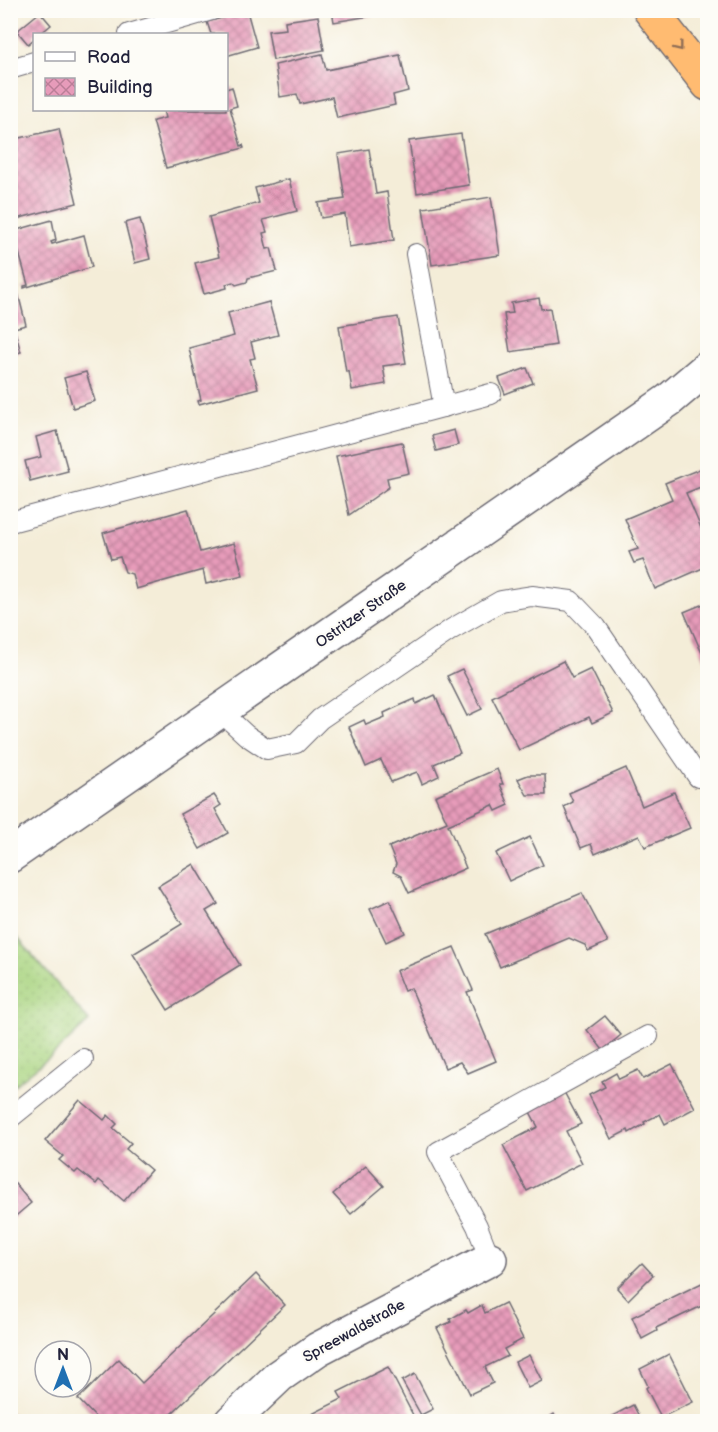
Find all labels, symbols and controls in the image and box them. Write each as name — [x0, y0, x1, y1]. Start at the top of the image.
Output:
legend — [33, 33, 228, 111]
one-way arrow — [671, 41, 682, 52]
text: Road — [87, 47, 131, 68]
text: Building — [87, 77, 153, 98]
street label: Ostritzer Straße — [312, 576, 410, 652]
street label: Spreewaldstraße — [300, 1295, 408, 1367]
north arrow — [33, 1339, 93, 1399]
text: N — [57, 1346, 69, 1365]

